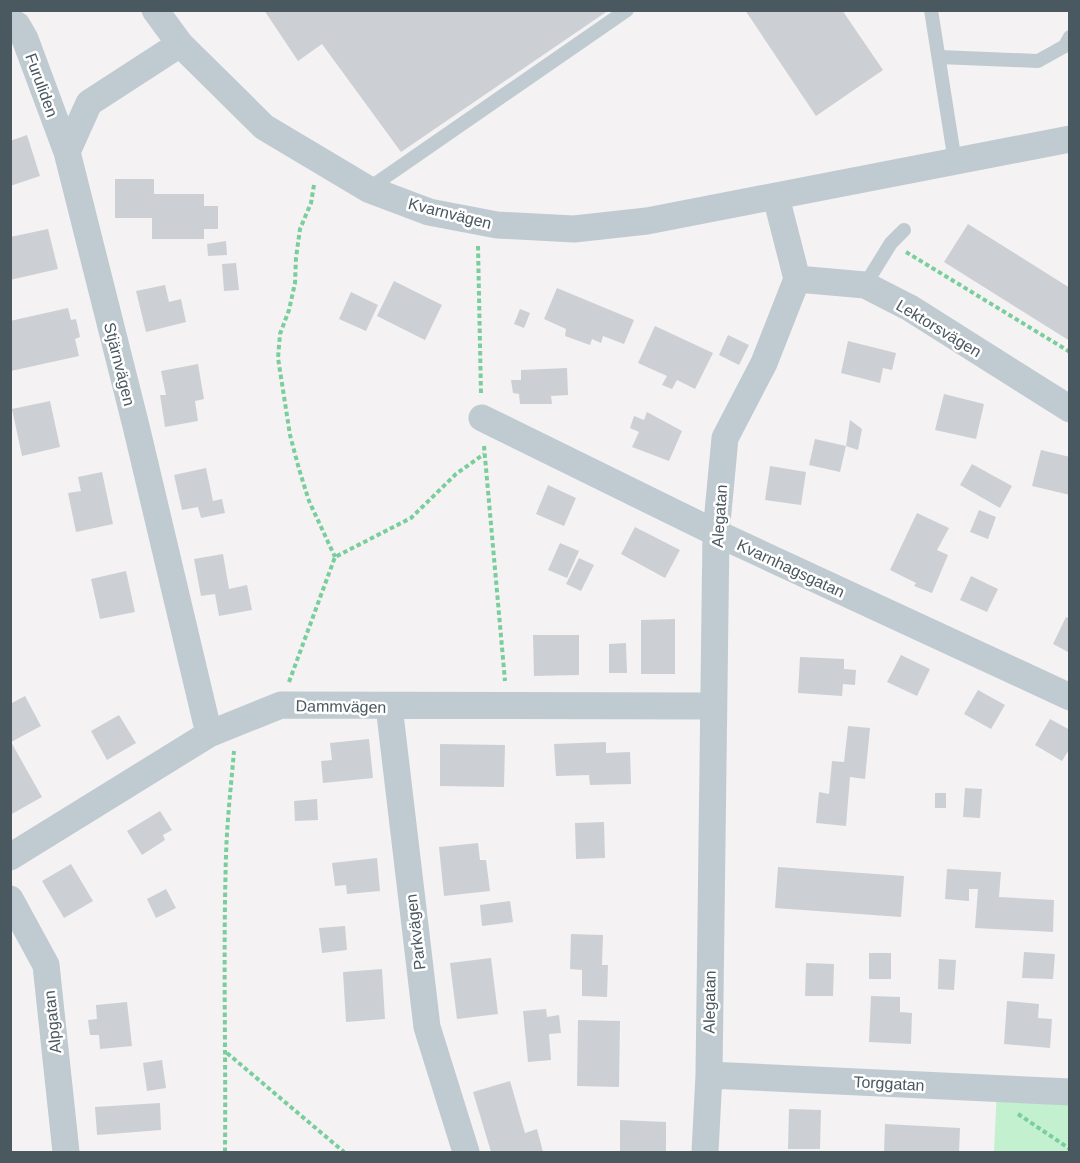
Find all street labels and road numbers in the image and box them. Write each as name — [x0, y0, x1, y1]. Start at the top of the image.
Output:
street label: Furuliden — [22, 51, 61, 119]
street label: Kvarnvägen — [406, 195, 493, 232]
street label: Lektorsvägen — [893, 296, 984, 360]
street label: Stjärnvägen — [101, 321, 138, 408]
street label: Alegatan — [709, 484, 730, 548]
street label: Kvarnhagsgatan — [734, 536, 847, 601]
street label: Dammvägen — [295, 697, 386, 716]
street label: Parkvägen — [402, 893, 429, 971]
street label: Alegatan — [700, 970, 719, 1034]
street label: Alpgatan — [41, 990, 64, 1054]
street label: Torggatan — [853, 1073, 925, 1094]

